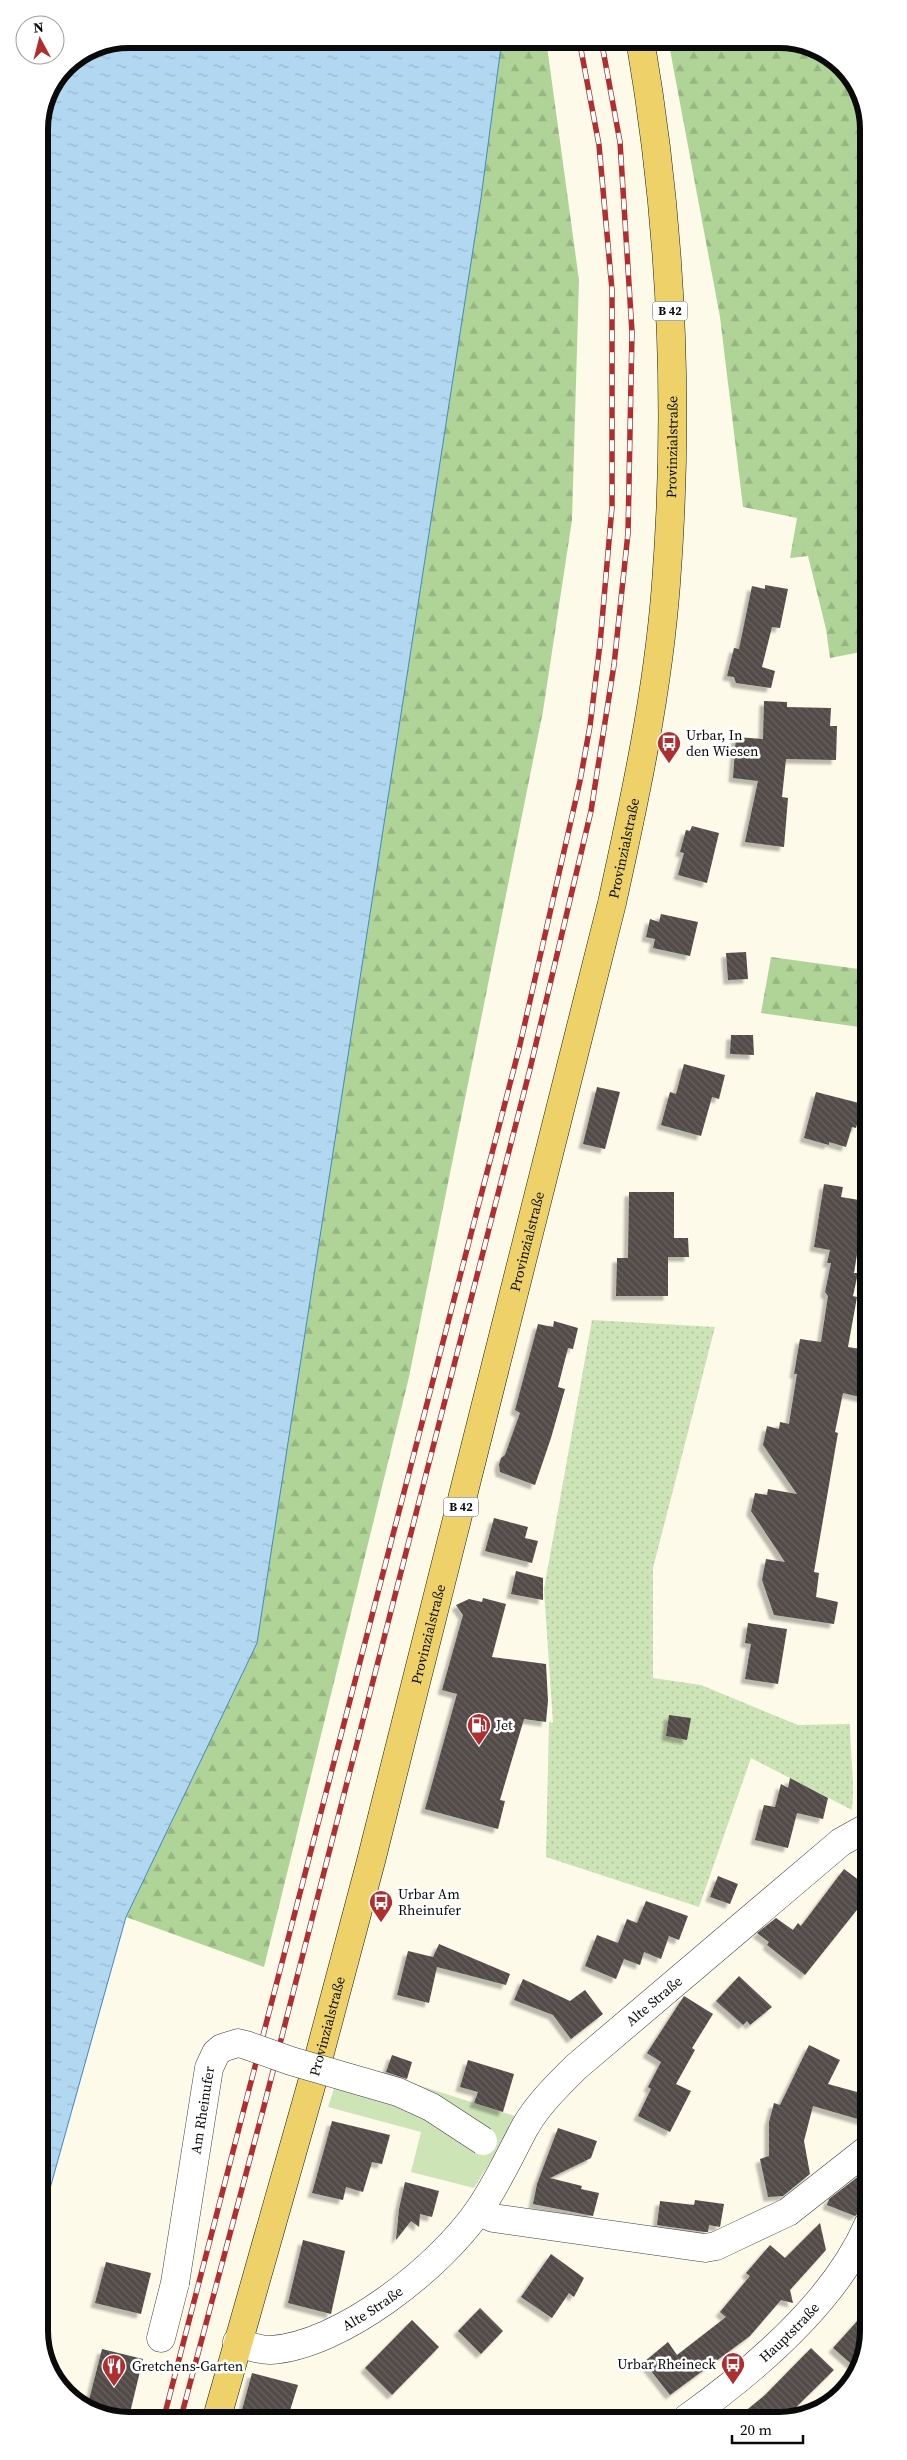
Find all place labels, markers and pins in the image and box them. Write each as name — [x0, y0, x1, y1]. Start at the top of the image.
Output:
place label: Urbar, In den Wiesen — [686, 725, 759, 761]
bus stop icon: Urbar, In den Wiesen — [656, 730, 682, 764]
fuel station icon: Jet — [466, 1712, 492, 1746]
place label: Jet — [495, 1715, 513, 1735]
place label: Urbar Am Rheinufer — [398, 1884, 461, 1920]
bus stop icon: Urbar Am Rheinufer — [368, 1889, 394, 1923]
bus stop icon: Urbar Rheineck — [720, 2351, 746, 2385]
restaurant icon: Gretchens-Garten — [101, 2353, 127, 2387]
place label: Urbar Rheineck — [617, 2354, 716, 2374]
place label: Gretchens-Garten — [132, 2356, 244, 2376]

